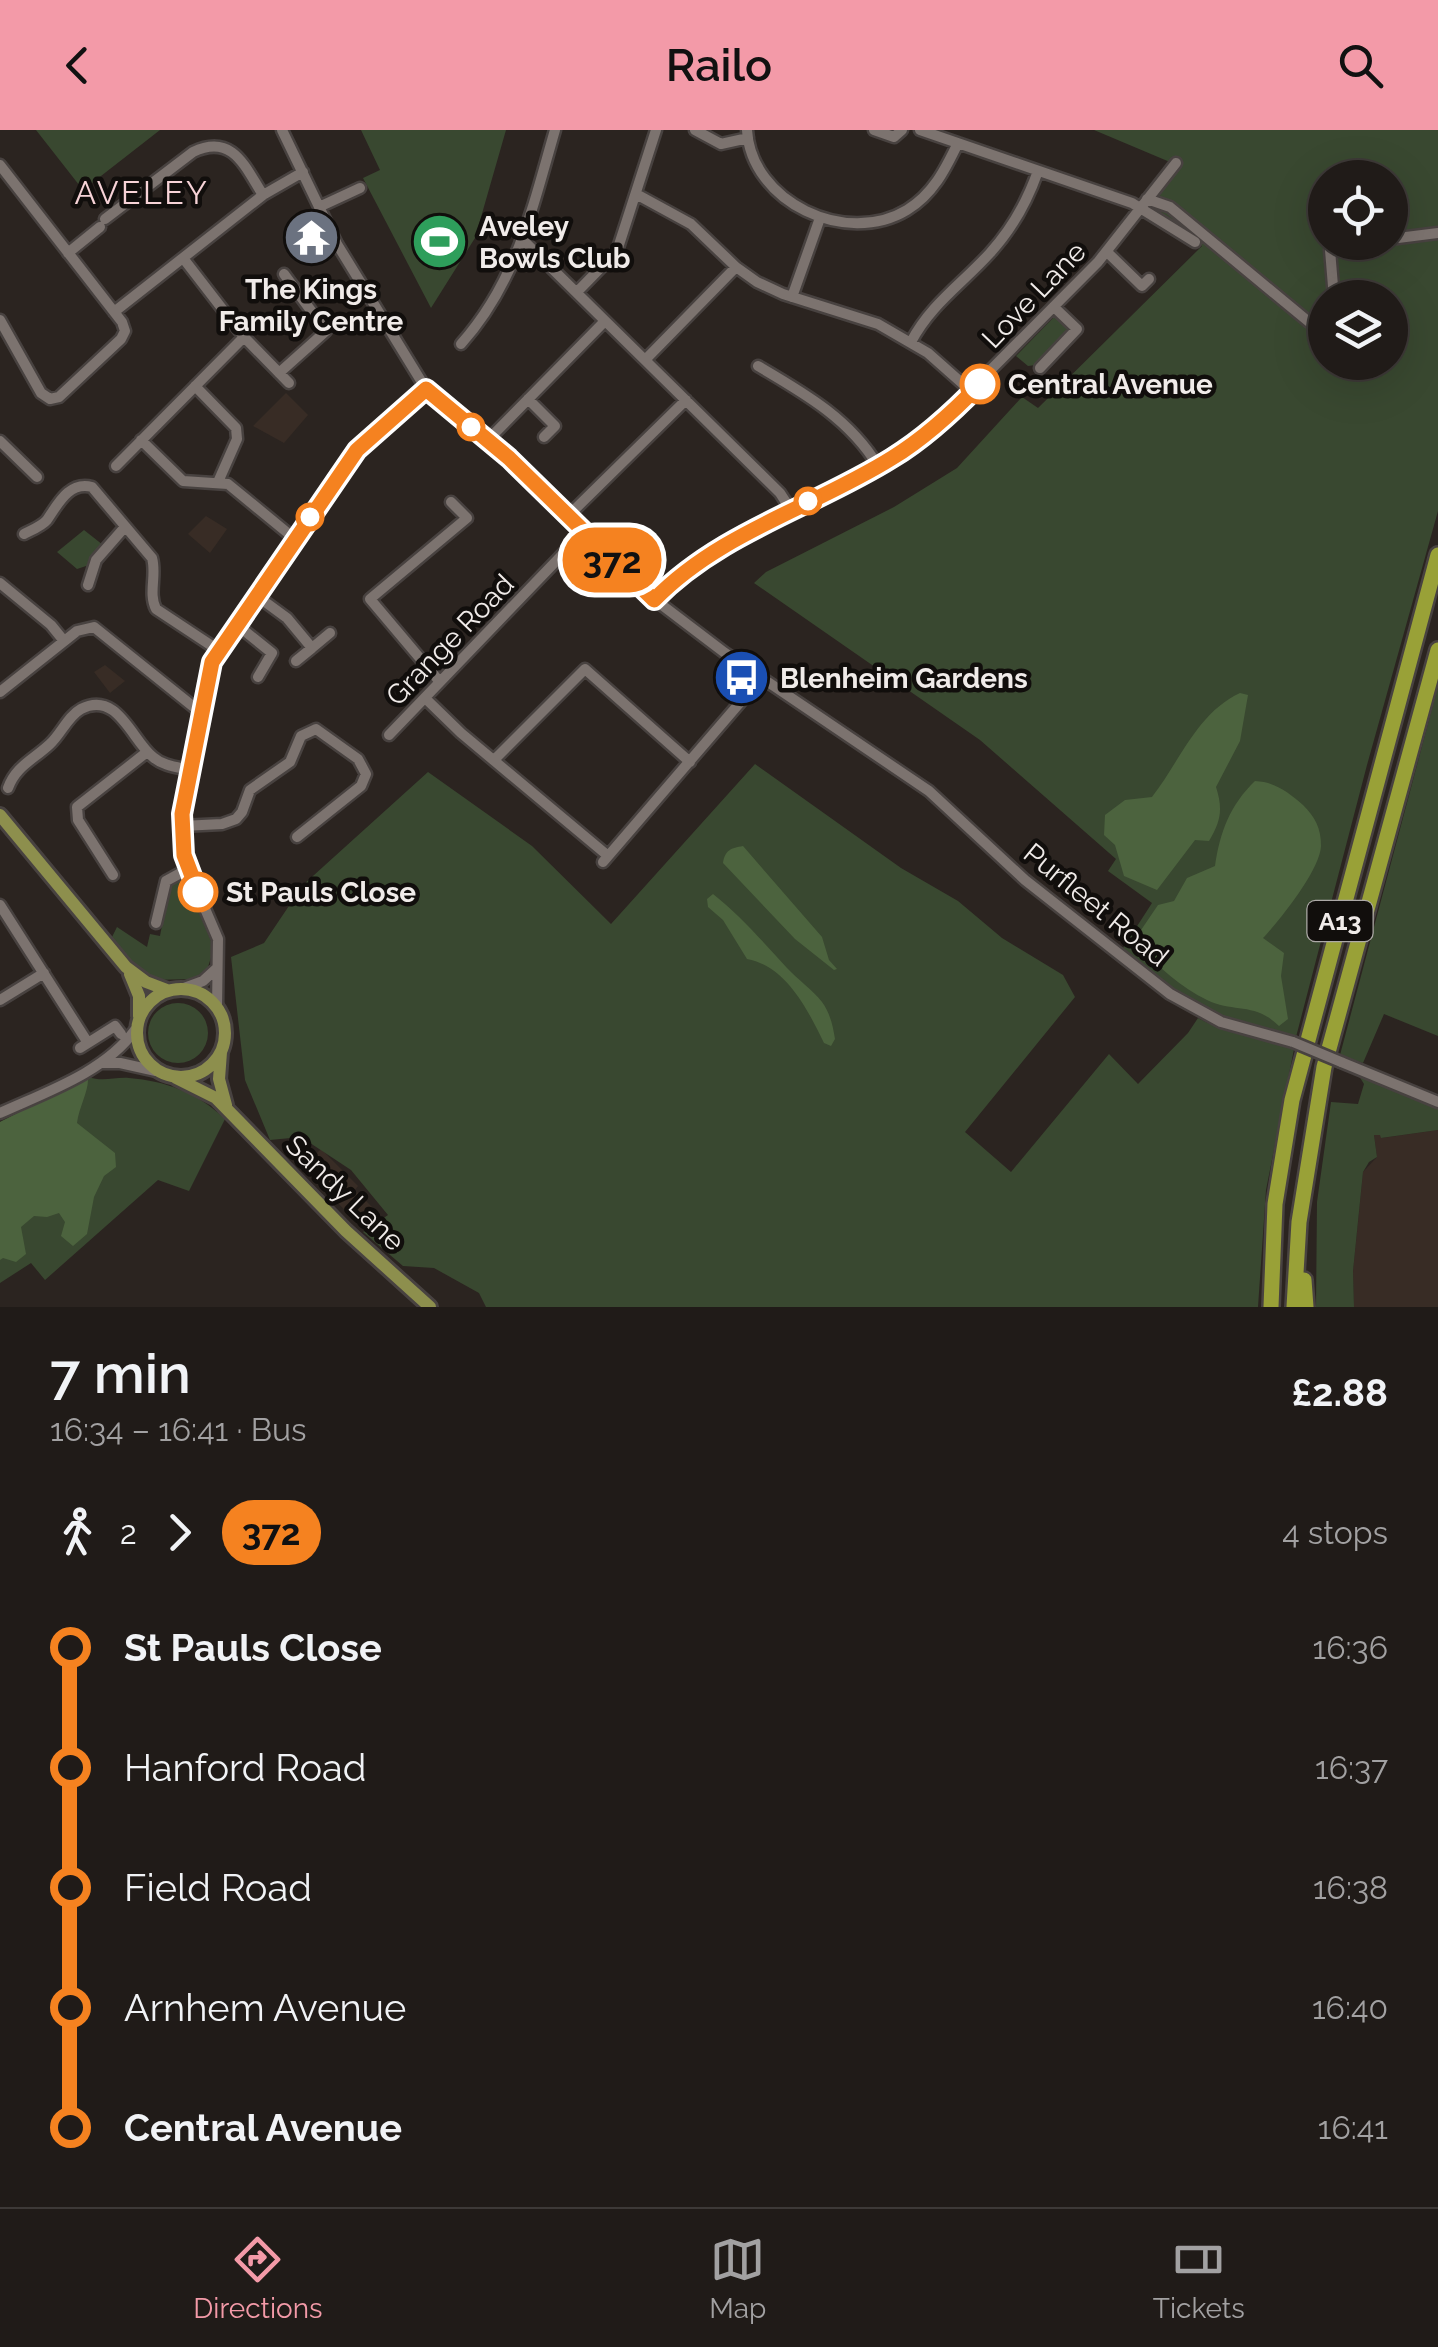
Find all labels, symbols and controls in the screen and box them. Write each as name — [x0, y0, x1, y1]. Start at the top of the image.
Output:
icon: back — [50, 38, 105, 93]
icon: search — [1333, 38, 1388, 93]
text: Railo — [666, 39, 772, 92]
map controls — [1308, 160, 1408, 380]
button: locate — [1308, 160, 1408, 260]
district label: AVELEY — [75, 174, 209, 211]
temple icon: The Kings Family Centre — [281, 208, 341, 268]
place label: Aveley Bowls Club — [479, 210, 631, 275]
sports icon: Aveley Bowls Club — [410, 212, 470, 272]
street label: Love Lane — [975, 235, 1093, 355]
place label: The Kings Family Centre — [219, 273, 404, 338]
button: layers — [1308, 280, 1408, 380]
marker: Central Avenue — [961, 365, 999, 403]
place label: Central Avenue — [1008, 368, 1213, 401]
unlabelled marker — [458, 414, 484, 440]
unlabelled marker — [795, 488, 821, 514]
unlabelled marker — [297, 504, 323, 530]
line badge: 372 — [554, 528, 670, 592]
text: 372 — [583, 540, 641, 581]
street label: Grange Road — [379, 568, 521, 712]
bus stop icon: Blenheim Gardens — [711, 648, 771, 708]
place label: Blenheim Gardens — [780, 662, 1028, 695]
street label: Purfleet Road — [1017, 837, 1175, 973]
marker: St Pauls Close — [179, 873, 217, 911]
place label: St Pauls Close — [226, 876, 416, 909]
road number: A13 — [1308, 901, 1372, 941]
street label: Sandy Lane — [279, 1128, 411, 1258]
text: 7 min — [50, 1341, 191, 1406]
text: £2.88 — [1291, 1370, 1388, 1415]
text: 16:34 – 16:41 · Bus — [50, 1411, 306, 1448]
icon: walk — [50, 1505, 105, 1560]
icon: forward — [152, 1505, 207, 1560]
text: 372 — [242, 1512, 301, 1553]
text: 2 — [120, 1514, 137, 1551]
text: 4 stops — [1282, 1514, 1388, 1551]
text: St Pauls Close — [124, 1625, 382, 1670]
text: 16:36 — [1313, 1629, 1388, 1666]
text: Hanford Road — [124, 1745, 366, 1790]
text: 16:37 — [1315, 1749, 1388, 1786]
text: Field Road — [124, 1865, 312, 1910]
text: 16:38 — [1313, 1869, 1388, 1906]
text: Arnhem Avenue — [124, 1985, 406, 2030]
text: 16:40 — [1312, 1989, 1388, 2026]
text: Central Avenue — [124, 2105, 402, 2150]
text: 16:41 — [1318, 2109, 1388, 2146]
tab: Directions — [193, 2232, 323, 2325]
tab: Map — [709, 2232, 766, 2325]
tab: Tickets — [1153, 2232, 1245, 2325]

